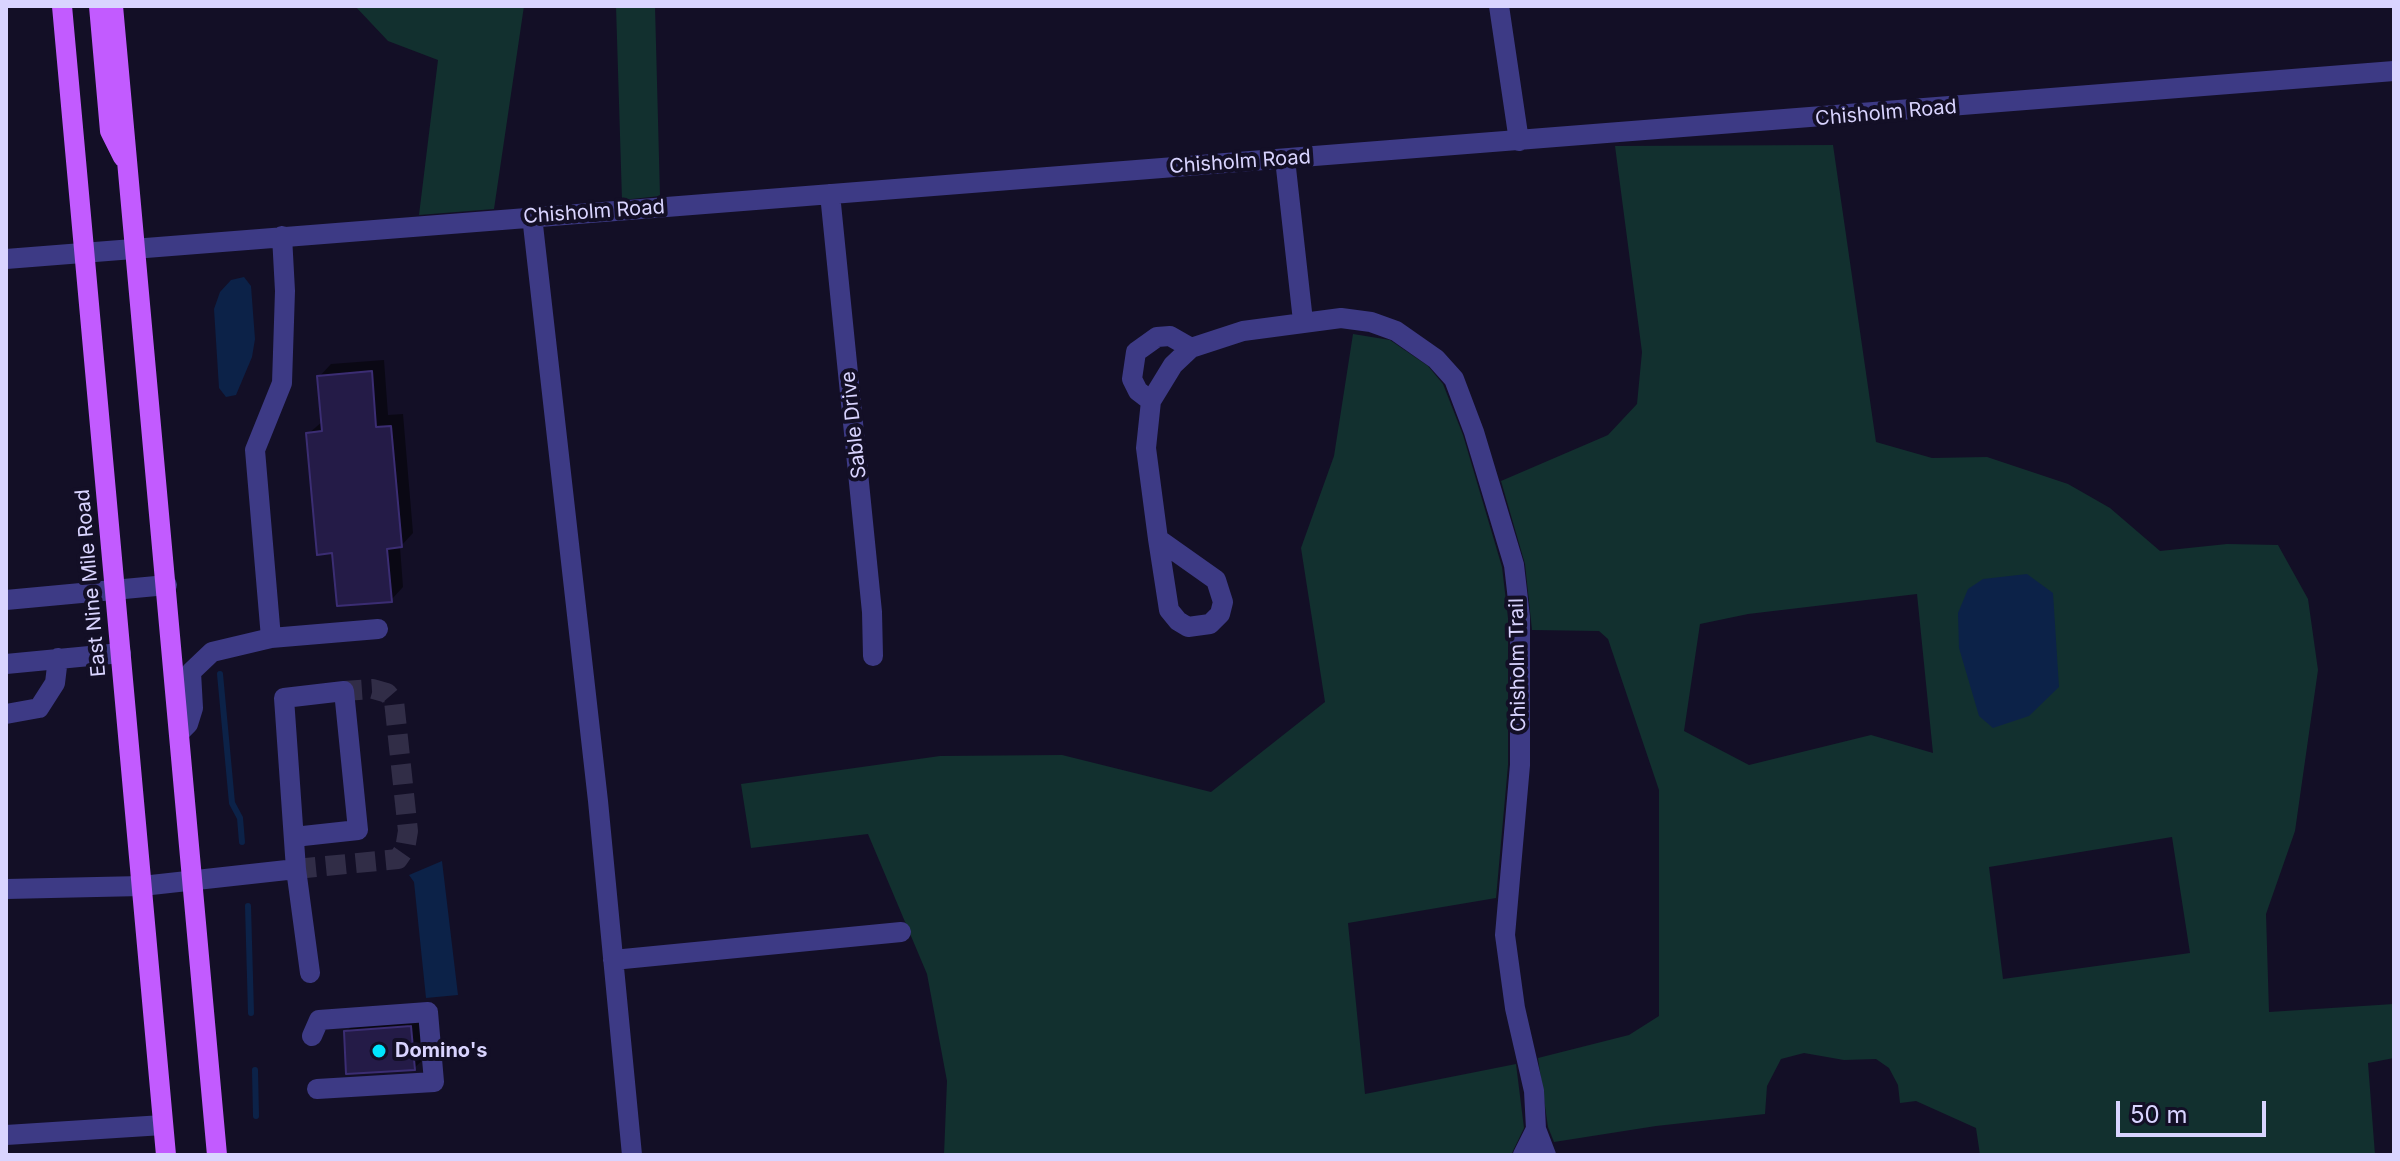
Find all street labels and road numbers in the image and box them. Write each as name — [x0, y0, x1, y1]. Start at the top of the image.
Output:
street label: Chisholm Road — [1814, 95, 1958, 131]
street label: Chisholm Road — [1168, 145, 1312, 179]
street label: Chisholm Road — [522, 195, 666, 229]
street label: Sable Drive — [836, 370, 872, 480]
street label: East Nine Mile Road — [71, 488, 111, 678]
street label: Chisholm Trail — [1505, 598, 1531, 732]

